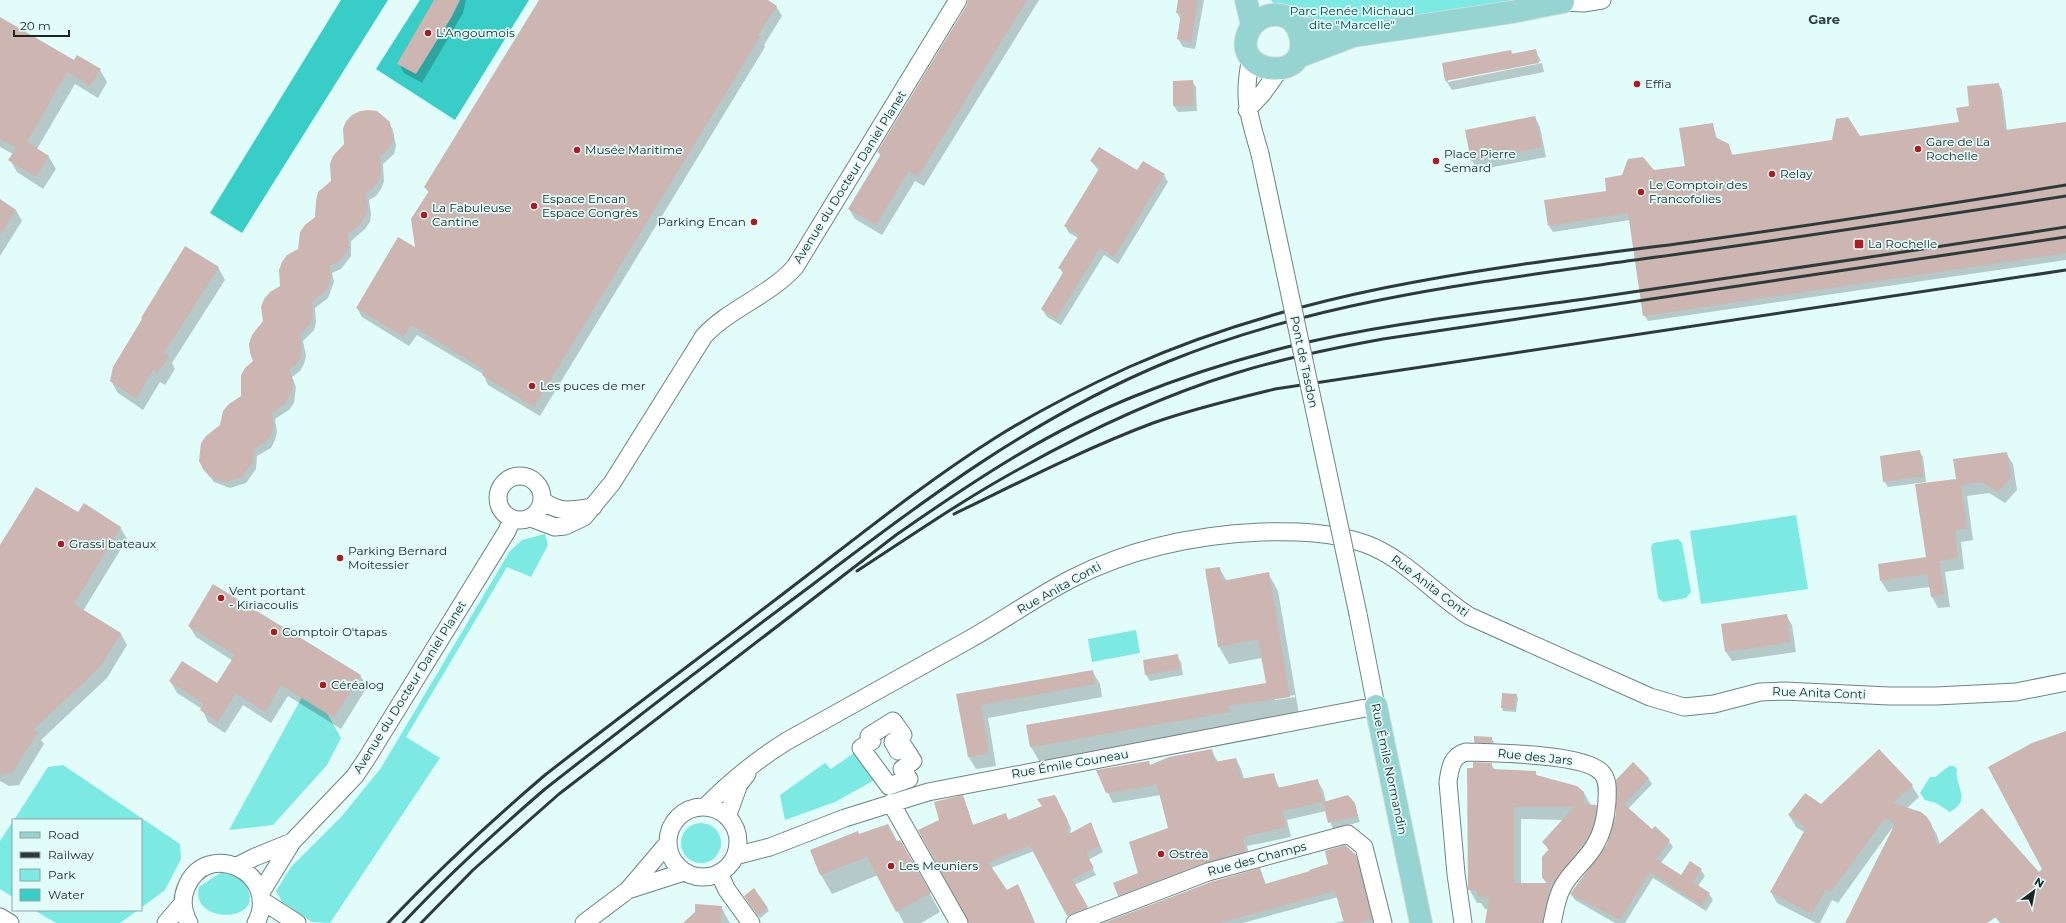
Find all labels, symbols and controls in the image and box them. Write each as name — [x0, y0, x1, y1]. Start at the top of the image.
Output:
park label: Parc Renée Michaud dite "Marcelle" — [1290, 3, 1414, 32]
district label: Gare — [1808, 11, 1840, 27]
scale bar — [14, 12, 69, 38]
text: 20 m — [20, 18, 51, 33]
place label: L'Angoumois — [436, 25, 515, 40]
marker: L'Angoumois — [423, 28, 433, 38]
place label: Effia — [1645, 76, 1671, 91]
marker: Effia — [1632, 79, 1642, 89]
street label: Avenue du Docteur Daniel Planet — [790, 87, 909, 266]
place label: Gare de La Rochelle — [1926, 134, 1990, 163]
place label: Musée Maritime — [585, 142, 682, 157]
marker: Gare de La Rochelle — [1913, 144, 1923, 154]
marker: Musée Maritime — [572, 145, 582, 155]
place label: Place Pierre Semard — [1444, 146, 1516, 175]
marker: Place Pierre Semard — [1431, 156, 1441, 166]
place label: Relay — [1780, 166, 1813, 181]
marker: Relay — [1767, 169, 1777, 179]
place label: Le Comptoir des Francofolies — [1649, 177, 1748, 206]
marker: Le Comptoir des Francofolies — [1636, 187, 1646, 197]
place label: Espace Encan Espace Congrès — [542, 191, 638, 220]
place label: La Fabuleuse Cantine — [432, 200, 512, 229]
marker: Espace Encan Espace Congrès — [529, 201, 539, 211]
marker: La Fabuleuse Cantine — [419, 210, 429, 220]
place label: Parking Encan — [658, 214, 746, 229]
marker: Parking Encan — [749, 217, 759, 227]
place label: La Rochelle — [1868, 236, 1937, 251]
marker: La Rochelle — [1853, 238, 1865, 250]
street label: Pont de Tasdon — [1287, 314, 1322, 409]
place label: Les puces de mer — [540, 378, 646, 393]
marker: Les puces de mer — [527, 381, 537, 391]
place label: Grassi bateaux — [69, 536, 157, 551]
marker: Grassi bateaux — [56, 539, 66, 549]
place label: Parking Bernard Moitessier — [348, 543, 447, 572]
street label: Rue Anita Conti — [1388, 551, 1472, 620]
marker: Parking Bernard Moitessier — [335, 553, 345, 563]
street label: Rue Anita Conti — [1014, 558, 1103, 617]
place label: Vent portant - Kiriacoulis — [229, 583, 306, 612]
marker: Vent portant - Kiriacoulis — [216, 593, 226, 603]
street label: Avenue du Docteur Daniel Planet — [350, 597, 469, 776]
place label: Comptoir O'tapas — [282, 624, 387, 639]
marker: Comptoir O'tapas — [269, 627, 279, 637]
place label: Céréalog — [331, 677, 384, 692]
marker: Céréalog — [318, 680, 328, 690]
street label: Rue Anita Conti — [1772, 683, 1866, 702]
street label: Rue Émile Normandin — [1368, 702, 1411, 836]
street label: Rue des Jars — [1497, 745, 1573, 768]
street label: Rue Émile Couneau — [1010, 746, 1130, 781]
legend — [12, 819, 142, 911]
text: Road — [48, 827, 79, 842]
street label: Rue des Champs — [1206, 838, 1308, 879]
place label: Ostréa — [1169, 846, 1209, 861]
text: Railway — [48, 847, 94, 862]
marker: Ostréa — [1156, 849, 1166, 859]
place label: Les Meuniers — [899, 858, 978, 873]
marker: Les Meuniers — [886, 861, 896, 871]
text: Park — [48, 867, 76, 882]
north arrow — [2014, 871, 2054, 911]
text: N — [2032, 874, 2047, 891]
text: Water — [48, 887, 85, 902]

